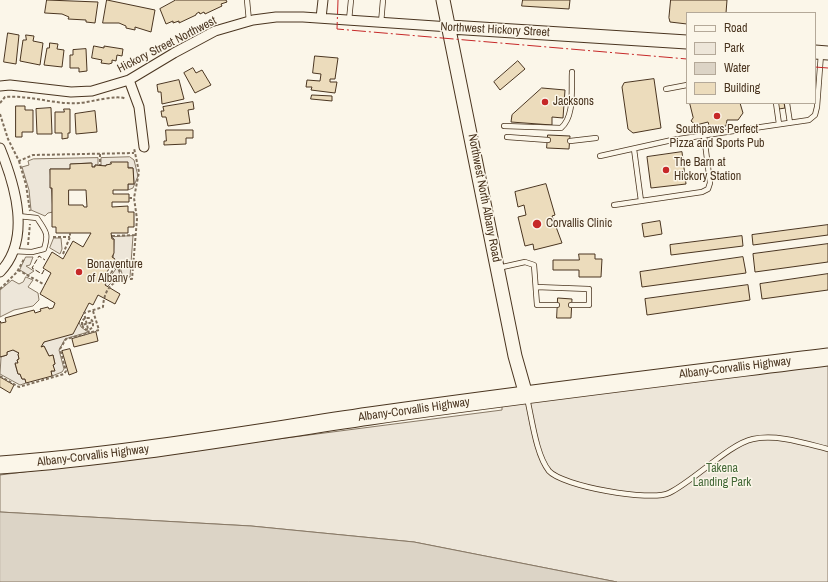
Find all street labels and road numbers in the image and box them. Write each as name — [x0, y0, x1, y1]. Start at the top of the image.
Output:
street label: Hickory Street Northwest — [115, 14, 219, 76]
street label: Northwest Hickory Street — [440, 20, 550, 40]
street label: Northwest North Albany Road — [465, 133, 503, 263]
street label: Albany-Corvallis Highway — [678, 354, 792, 382]
street label: Albany-Corvallis Highway — [357, 395, 471, 425]
street label: Albany-Corvallis Highway — [36, 442, 150, 470]

